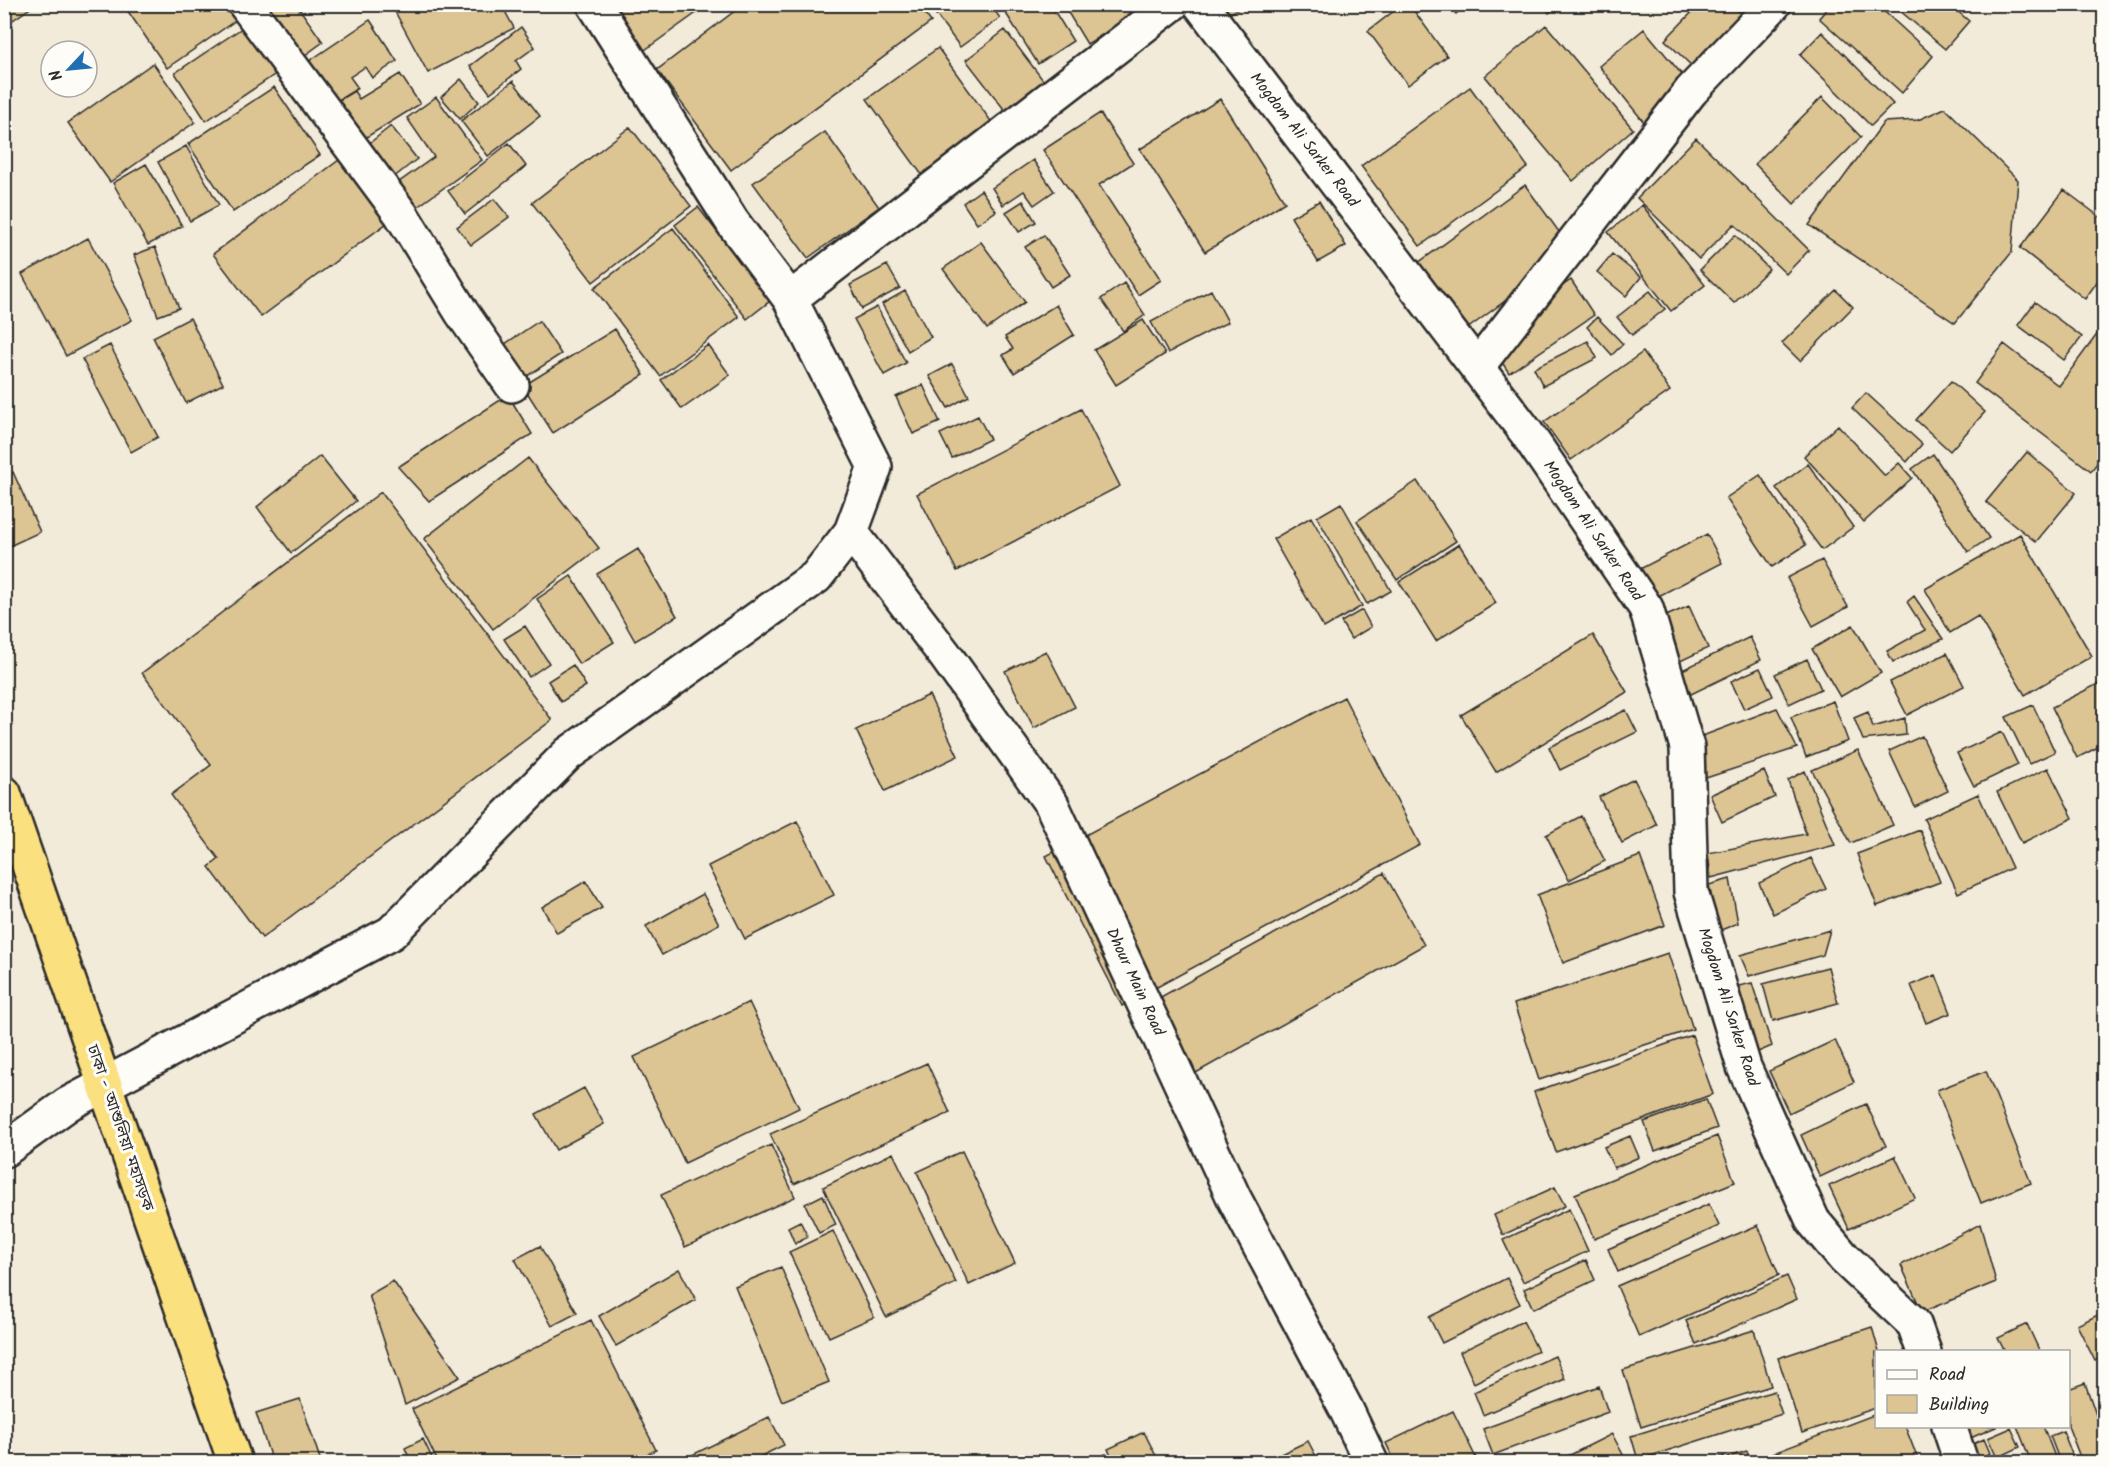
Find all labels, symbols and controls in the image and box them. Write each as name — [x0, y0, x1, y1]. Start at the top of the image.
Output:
north arrow — [39, 39, 99, 99]
text: N — [43, 65, 70, 85]
street label: Mogdom Ali Sarker Road — [1243, 67, 1365, 214]
street label: Mogdom Ali Sarker Road — [1536, 455, 1650, 607]
street label: Dhour Main Road — [1099, 924, 1171, 1041]
street label: Mogdom Ali Sarker Road — [1691, 924, 1766, 1091]
street label: ঢাকা - আশুলিয়া মহাসড়ক — [79, 1040, 161, 1216]
legend — [1875, 1350, 2070, 1428]
text: Road — [1929, 1361, 1966, 1390]
text: Building — [1929, 1391, 1989, 1420]

